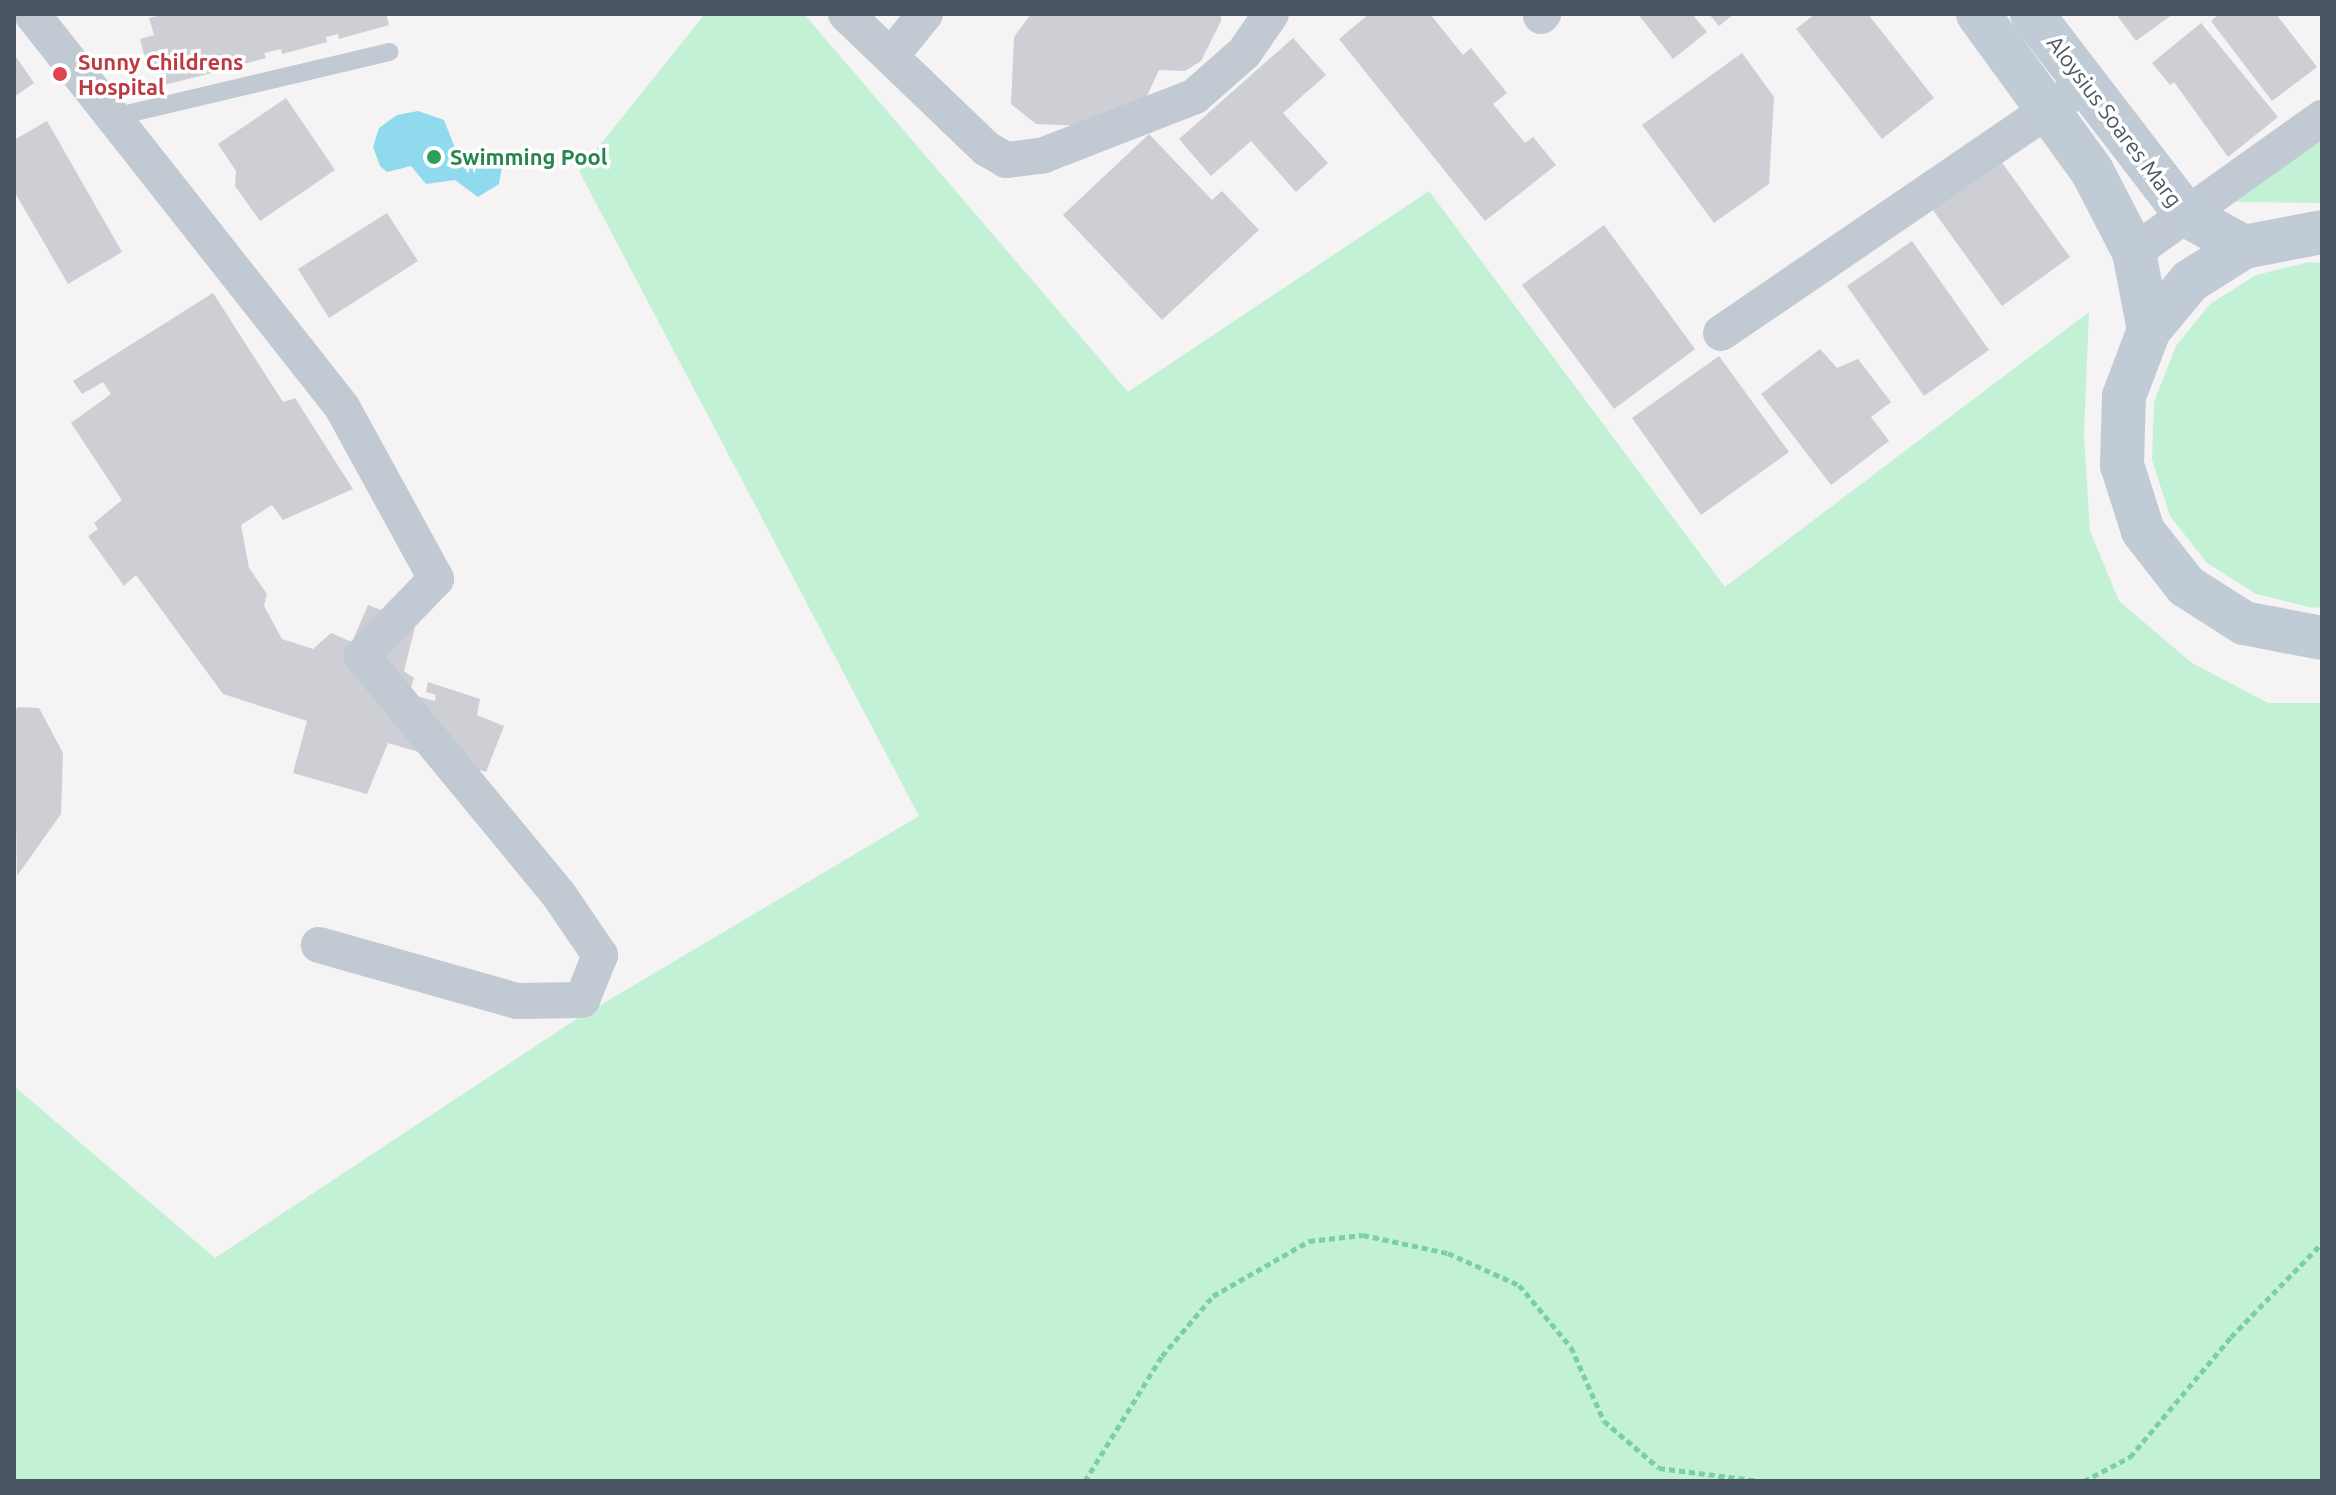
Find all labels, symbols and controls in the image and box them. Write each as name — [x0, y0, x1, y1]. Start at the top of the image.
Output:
street label: Aloysius Soares Marg — [2042, 30, 2188, 212]
place label: Sunny Childrens Hospital — [78, 48, 243, 100]
marker: Sunny Childrens Hospital — [49, 63, 71, 85]
place label: Swimming Pool — [450, 144, 607, 170]
marker: Swimming Pool — [425, 148, 443, 166]

